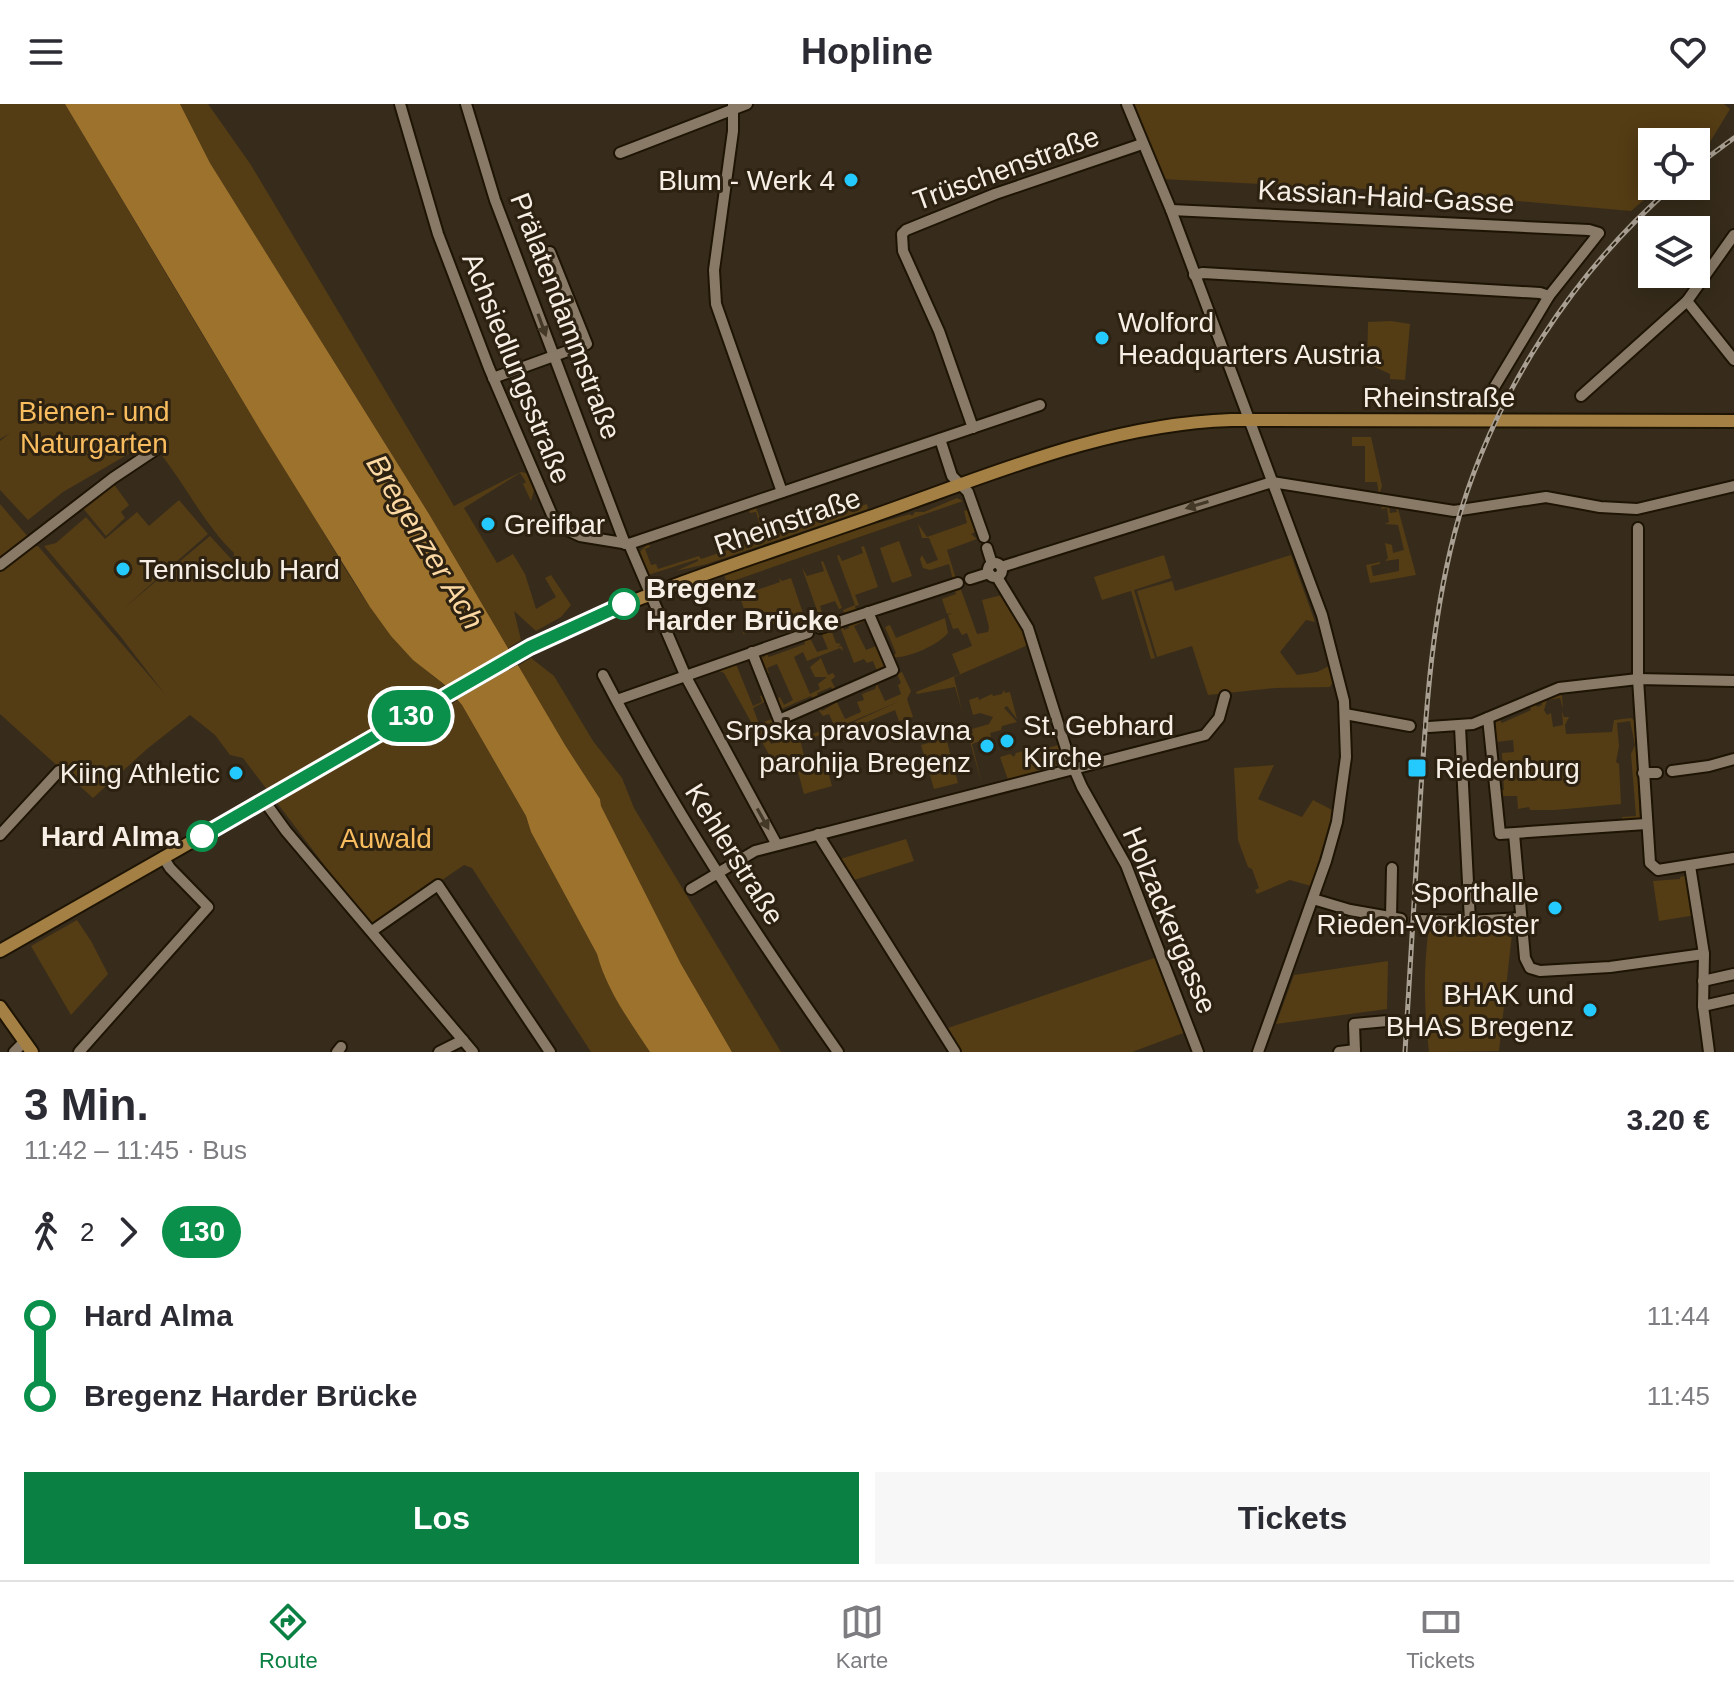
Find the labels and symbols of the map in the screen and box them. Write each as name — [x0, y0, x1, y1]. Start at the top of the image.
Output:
street label: Trüschenstraße — [909, 121, 1103, 216]
place label: Blum - Werk 4 — [658, 165, 835, 196]
marker: Blum - Werk 4 — [842, 171, 860, 189]
street label: Kassian-Haid-Gasse — [1257, 174, 1515, 219]
street label: Prälatendammstraße — [504, 189, 627, 444]
street label: Achsiedlungsstraße — [456, 248, 577, 488]
place label: Wolford Headquarters Austria — [1118, 307, 1381, 370]
one-way arrow — [536, 314, 549, 338]
marker: Wolford Headquarters Austria — [1093, 329, 1111, 347]
street label: Rheinstraße — [1363, 382, 1515, 413]
park label: Bienen- und Naturgarten — [18, 396, 170, 459]
water label: Bregenzer Ach — [360, 449, 490, 635]
street label: Rheinstraße — [710, 482, 864, 561]
one-way arrow — [1185, 500, 1209, 512]
place label: Greifbar — [504, 509, 605, 540]
marker: Greifbar — [479, 515, 497, 533]
place label: Tennisclub Hard — [139, 554, 340, 585]
marker: Tennisclub Hard — [114, 560, 132, 578]
place label: Bregenz Harder Brücke — [646, 573, 839, 636]
marker: Bregenz Harder Brücke — [609, 589, 639, 619]
line badge: 130 — [365, 690, 457, 742]
place label: St. Gebhard Kirche — [1023, 710, 1174, 773]
place label: Srpska pravoslavna parohija Bregenz — [725, 715, 971, 778]
marker: St. Gebhard Kirche — [998, 732, 1016, 750]
marker: Srpska pravoslavna parohija Bregenz — [978, 737, 996, 755]
place label: Riedenburg — [1435, 753, 1580, 784]
marker: Riedenburg — [1406, 757, 1428, 779]
place label: Kiing Athletic — [60, 758, 220, 789]
marker: Kiing Athletic — [227, 764, 245, 782]
street label: Kehlerstraße — [679, 778, 790, 930]
one-way arrow — [757, 807, 770, 830]
place label: Hard Alma — [41, 821, 180, 852]
marker: Hard Alma — [187, 821, 217, 851]
street label: Holzackergasse — [1116, 822, 1223, 1018]
park label: Auwald — [340, 823, 432, 854]
place label: Sporthalle Rieden-Vorkloster — [1316, 877, 1539, 940]
marker: Sporthalle Rieden-Vorkloster — [1546, 899, 1564, 917]
place label: BHAK und BHAS Bregenz — [1386, 979, 1574, 1042]
marker: BHAK und BHAS Bregenz — [1581, 1001, 1599, 1019]

